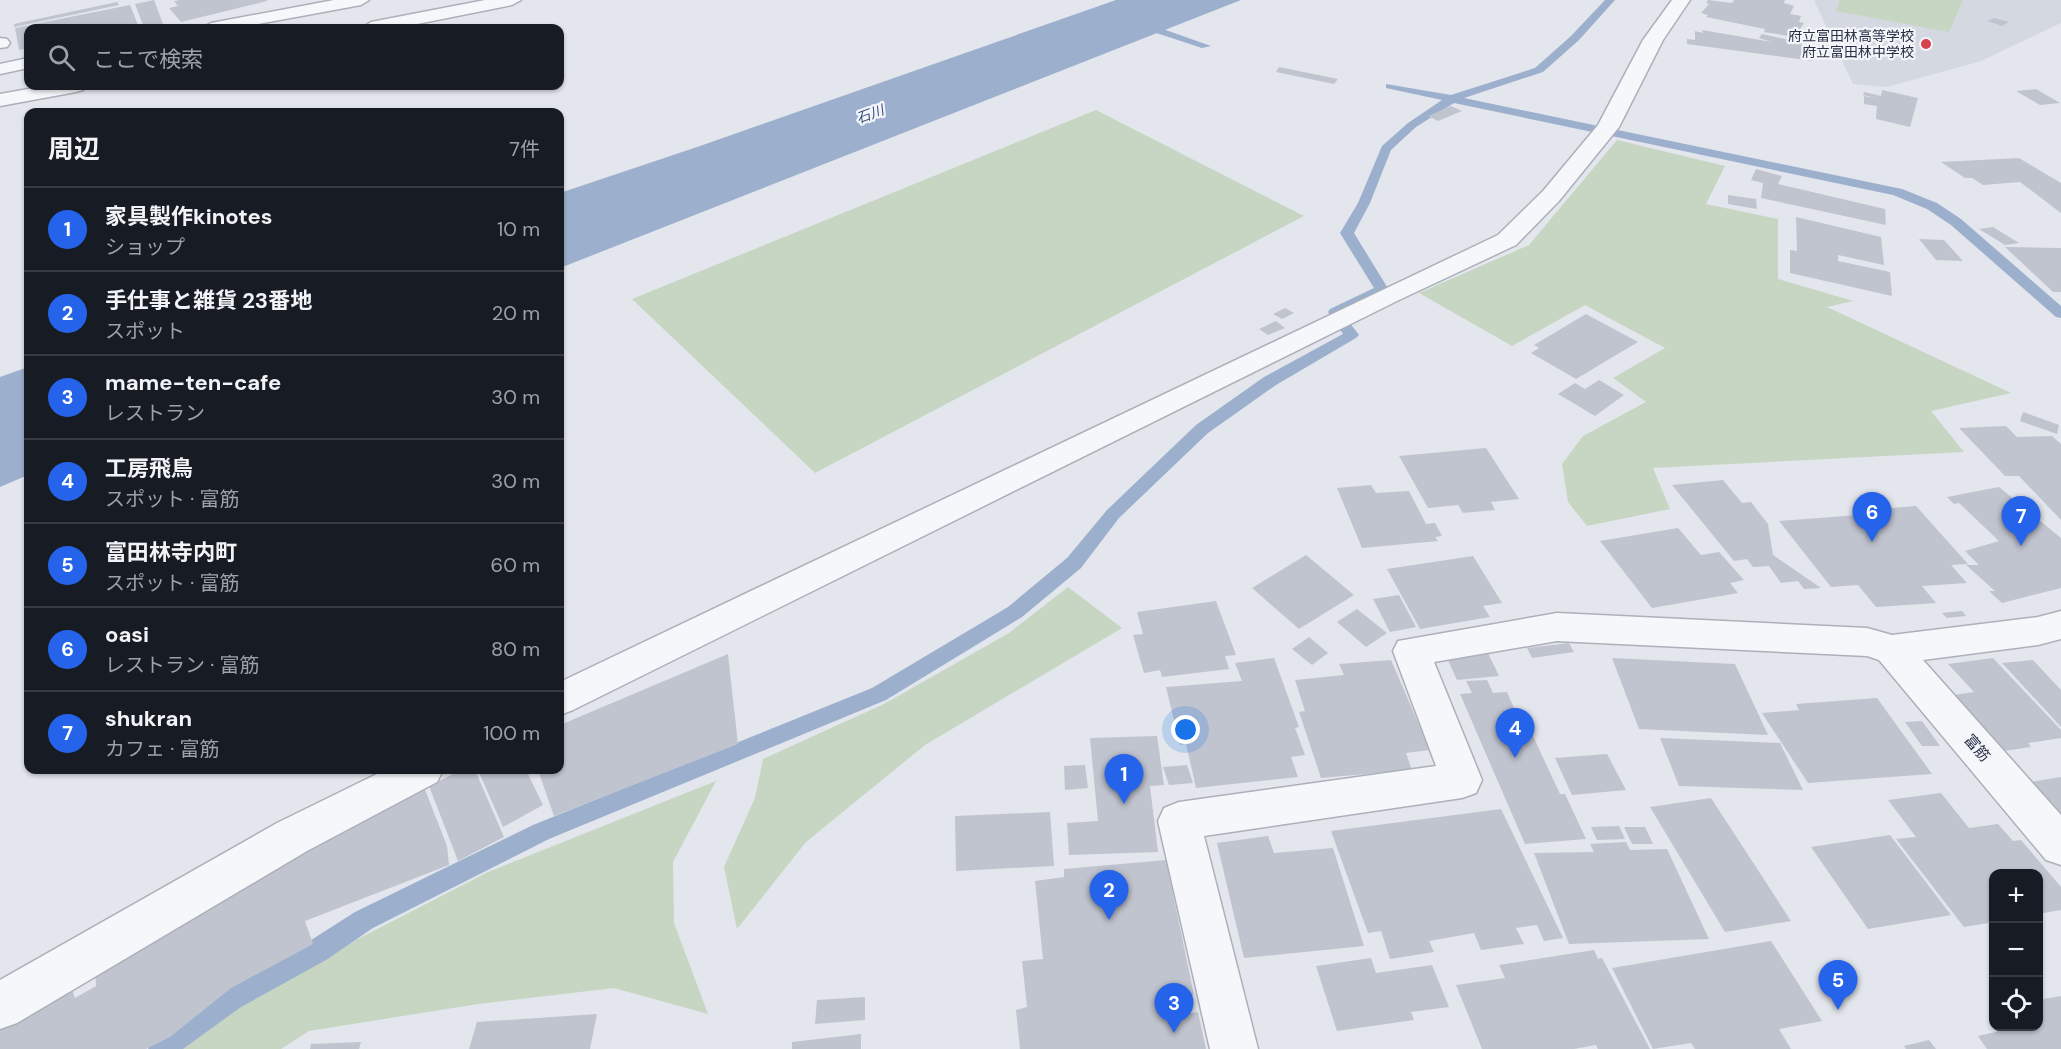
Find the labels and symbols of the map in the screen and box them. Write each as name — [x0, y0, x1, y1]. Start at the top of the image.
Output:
place label: 府立富田林高等学校 府立富田林中学校 — [1788, 27, 1914, 61]
marker: 府立富田林高等学校 府立富田林中学校 — [1919, 37, 1933, 51]
water label: 石川 — [854, 100, 888, 127]
pin: 6 — [1852, 492, 1892, 542]
pin: 7 — [2002, 496, 2040, 546]
pin: 4 — [1496, 708, 1534, 758]
your location — [1171, 715, 1200, 744]
street label: 富筋 — [1960, 730, 1994, 766]
pin: 1 — [1104, 754, 1144, 804]
pin: 2 — [1090, 870, 1128, 920]
pin: 5 — [1818, 960, 1858, 1010]
pin: 3 — [1154, 984, 1194, 1033]

